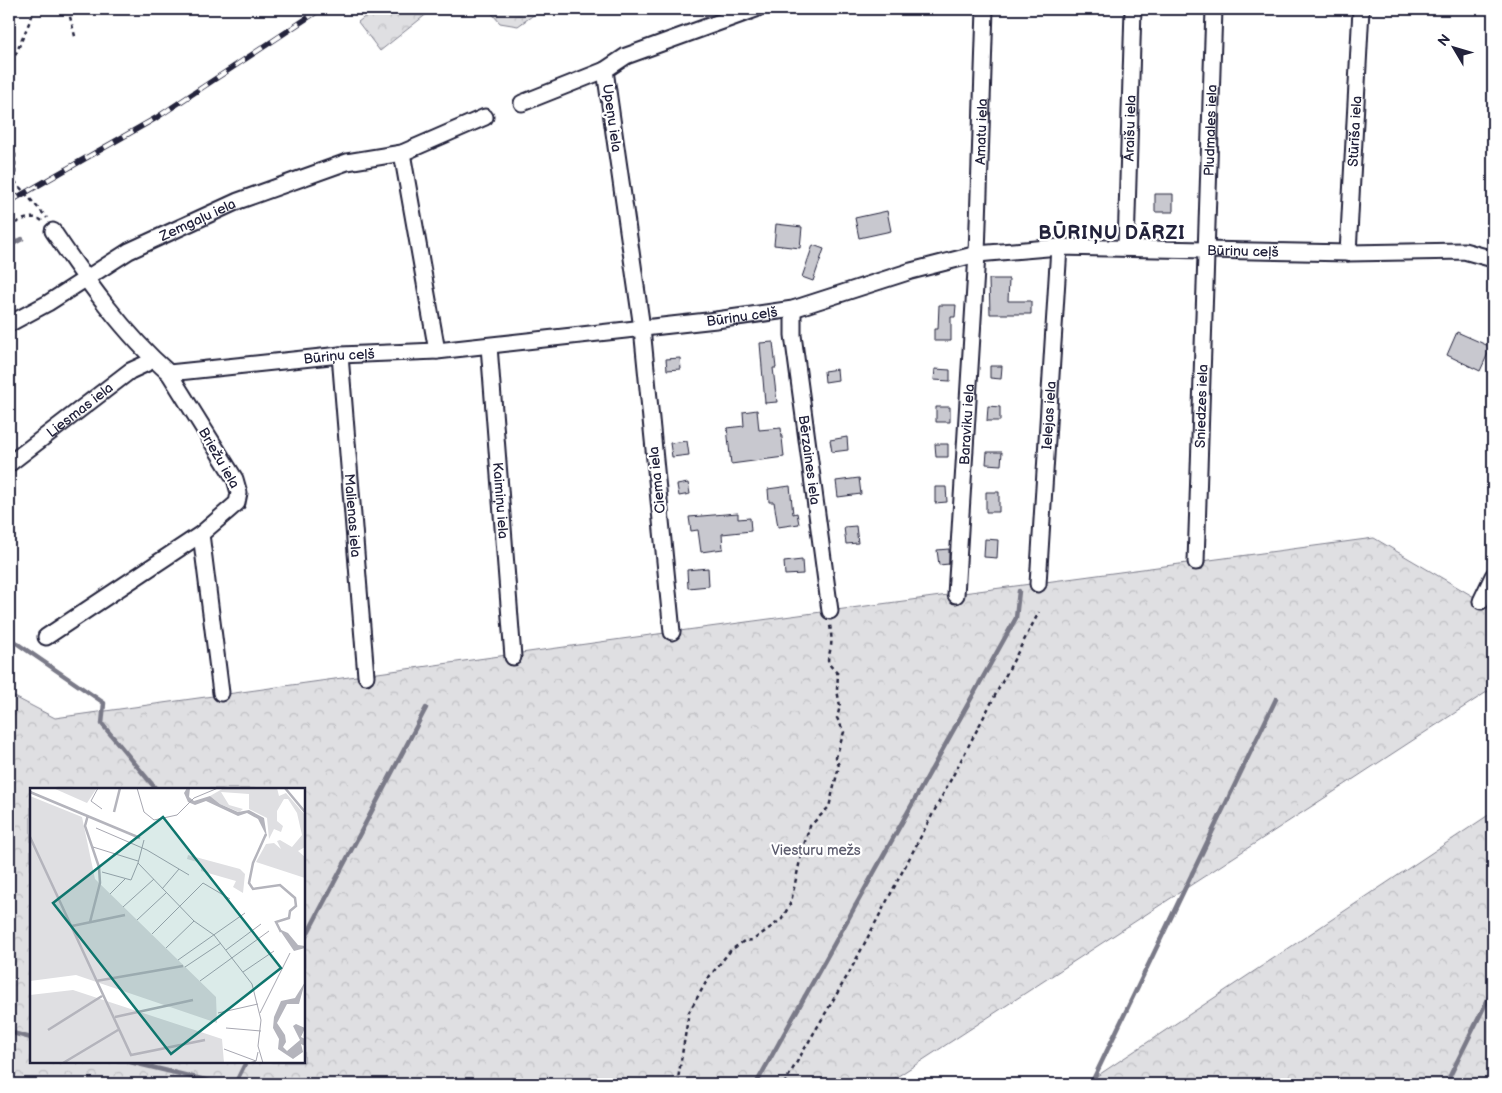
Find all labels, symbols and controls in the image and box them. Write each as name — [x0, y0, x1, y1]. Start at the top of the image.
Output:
north arrow — [1430, 22, 1480, 72]
text: N — [1434, 31, 1454, 50]
street label: Upeņu iela — [599, 83, 625, 153]
street label: Pludmales iela — [1200, 84, 1220, 176]
street label: Āraišu iela — [1119, 95, 1139, 162]
street label: Stūrīša iela — [1344, 95, 1365, 167]
street label: Amatu iela — [971, 98, 991, 165]
street label: Zemgaļu iela — [156, 195, 238, 245]
district label: BŪRIŅU DĀRZI — [1038, 221, 1186, 245]
street label: Būriņu ceļš — [1207, 242, 1280, 260]
street label: Būriņu ceļš — [705, 303, 779, 330]
street label: Būriņu ceļš — [302, 345, 376, 367]
street label: Sniedzes iela — [1191, 364, 1211, 448]
street label: Liesmas iela — [43, 379, 116, 441]
street label: Ielejas iela — [1038, 381, 1059, 450]
street label: Baraviku iela — [956, 383, 977, 465]
street label: Bērzaines iela — [795, 414, 824, 506]
street label: Briežu iela — [195, 425, 243, 491]
street label: Ciema iela — [645, 446, 669, 514]
street label: Kaimiņu iela — [489, 462, 512, 540]
street label: Malienas iela — [341, 473, 365, 558]
inset map — [30, 788, 305, 1063]
park label: Viesturu mežs — [771, 842, 861, 859]

